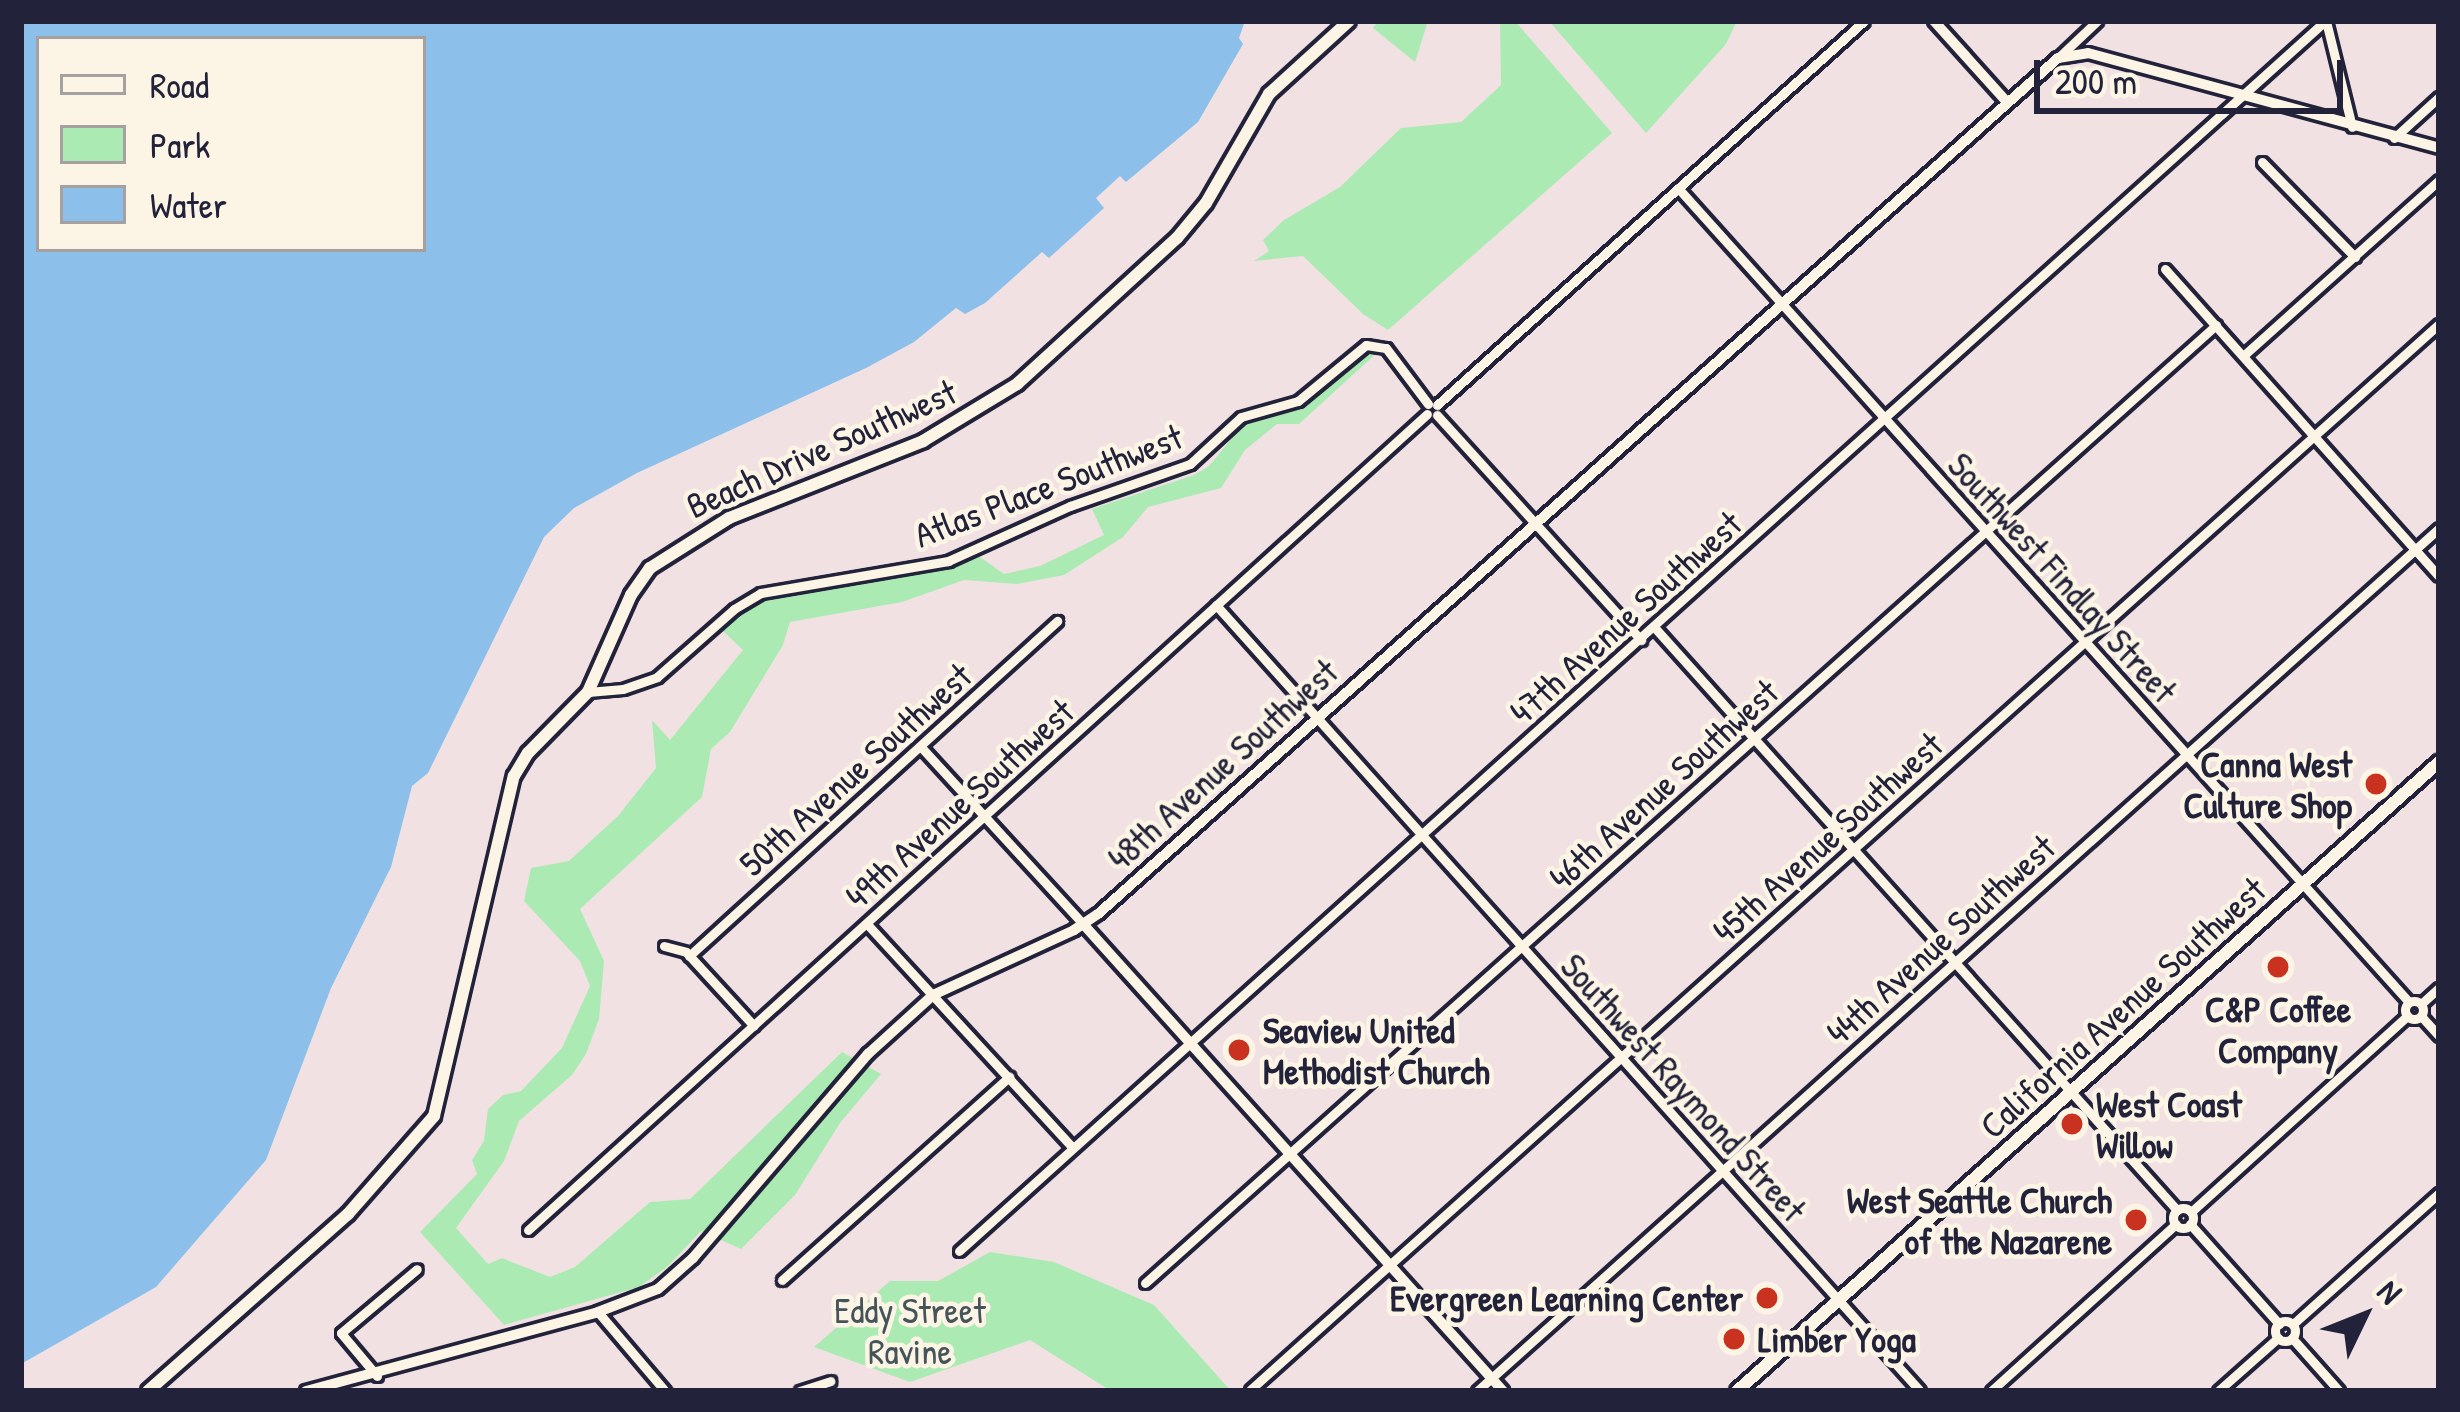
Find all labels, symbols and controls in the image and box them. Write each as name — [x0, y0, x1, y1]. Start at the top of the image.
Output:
legend — [36, 36, 426, 252]
scale bar — [2040, 36, 2349, 110]
text: 200 m — [2055, 56, 2137, 105]
text: Road — [150, 60, 209, 109]
text: Park — [150, 120, 210, 169]
text: Water — [150, 180, 227, 229]
street label: Beach Drive Southwest — [680, 369, 962, 527]
street label: Atlas Place Southwest — [908, 414, 1188, 556]
street label: Southwest Findlay Street — [1939, 443, 2187, 711]
street label: 47th Avenue Southwest — [1500, 502, 1750, 732]
street label: 48th Avenue Southwest — [1098, 649, 1346, 879]
street label: 50th Avenue Southwest — [730, 654, 980, 884]
street label: 46th Avenue Southwest — [1540, 670, 1786, 898]
street label: 49th Avenue Southwest — [836, 689, 1082, 917]
street label: 45th Avenue Southwest — [1703, 722, 1951, 952]
place label: Canna West Culture Shop — [2183, 741, 2352, 826]
marker: Canna West Culture Shop — [2363, 771, 2389, 797]
street label: 44th Avenue Southwest — [1817, 825, 2063, 1053]
street label: California Avenue Southwest — [1970, 867, 2274, 1147]
street label: Southwest Raymond Street — [1552, 944, 1816, 1230]
marker: C&P Coffee Company — [2265, 954, 2291, 980]
place label: C&P Coffee Company — [2205, 986, 2351, 1071]
place label: Seaview United Methodist Church — [1263, 1007, 1490, 1092]
marker: Seaview United Methodist Church — [1226, 1037, 1252, 1063]
place label: West Coast Willow — [2096, 1081, 2242, 1166]
marker: West Coast Willow — [2059, 1111, 2085, 1137]
place label: West Seattle Church of the Nazarene — [1847, 1177, 2112, 1262]
marker: West Seattle Church of the Nazarene — [2123, 1207, 2149, 1233]
north arrow — [2304, 1256, 2424, 1376]
text: N — [2368, 1270, 2412, 1313]
place label: Evergreen Learning Center — [1390, 1276, 1743, 1320]
marker: Evergreen Learning Center — [1754, 1285, 1780, 1311]
park label: Eddy Street Ravine — [834, 1287, 986, 1372]
place label: Limber Yoga — [1758, 1317, 1916, 1361]
marker: Limber Yoga — [1721, 1326, 1747, 1352]

